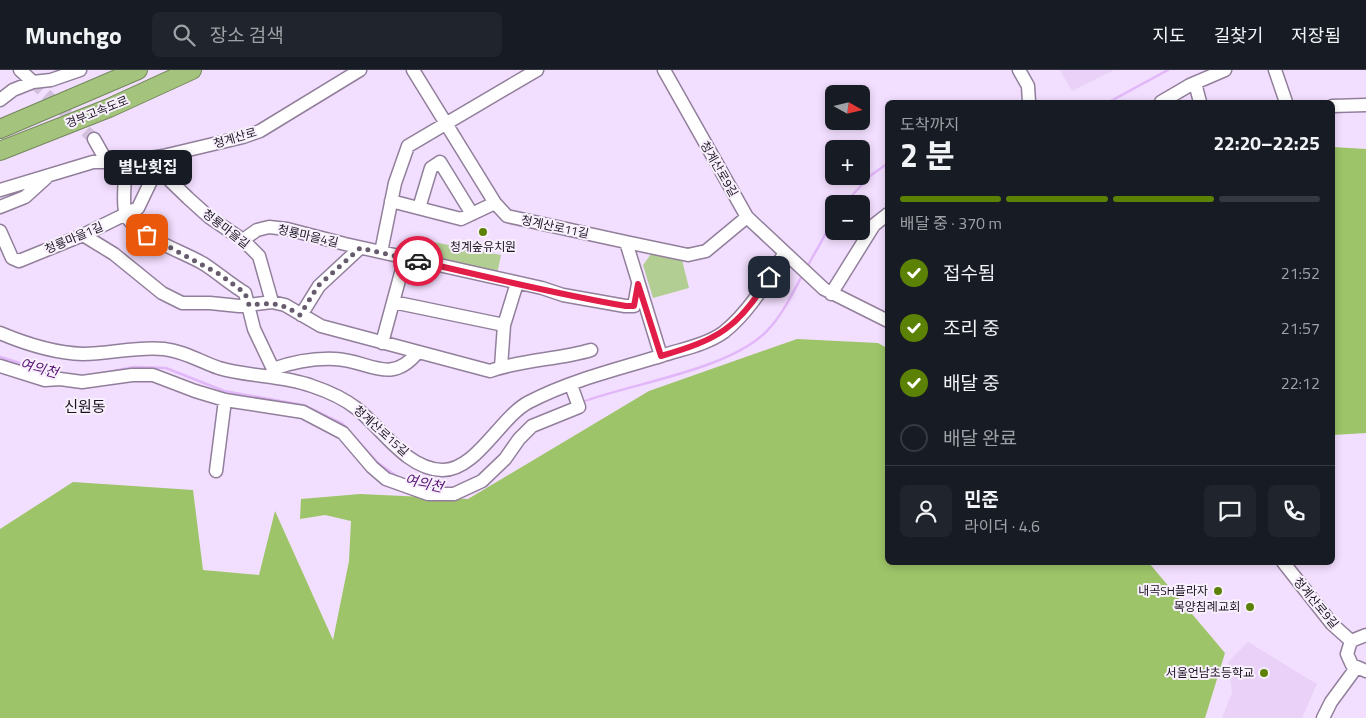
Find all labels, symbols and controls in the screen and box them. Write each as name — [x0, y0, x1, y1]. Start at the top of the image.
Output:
search box — [152, 12, 502, 57]
text: Munchgo — [25, 17, 122, 53]
text: 장소 검색 — [210, 20, 284, 49]
icon: search — [170, 21, 198, 49]
text: 지도 — [1153, 22, 1186, 49]
text: 길찾기 — [1214, 22, 1263, 49]
text: 저장됨 — [1291, 22, 1341, 49]
north arrow — [825, 85, 870, 130]
map controls — [825, 85, 870, 240]
street label: 경부고속도로 — [63, 90, 131, 133]
text: 도착까지 — [900, 112, 959, 136]
street label: 청계산로 — [211, 122, 259, 153]
text: 22:20–22:25 — [1213, 128, 1320, 157]
text: 2 분 — [900, 131, 954, 179]
street label: 청계산로9길 — [696, 137, 743, 200]
button: + — [825, 140, 870, 185]
callout: 별난횟집 — [103, 150, 191, 185]
text: 별난횟집 — [119, 155, 177, 179]
button: − — [825, 195, 870, 240]
street label: 청룡마을길 — [199, 204, 254, 253]
street label: 청계산로11길 — [520, 210, 591, 243]
text: 배달 중 · 370 m — [900, 211, 1002, 235]
pin — [126, 214, 168, 256]
street label: 청룡마을1길 — [42, 217, 106, 258]
street label: 청룡마을4길 — [276, 219, 340, 252]
icon: bag — [133, 221, 161, 249]
marker: 청계숲유치원 — [477, 226, 489, 238]
courier — [393, 236, 443, 286]
place label: 청계숲유치원 — [450, 237, 516, 256]
icon: car — [404, 247, 432, 275]
pin — [748, 256, 790, 298]
text: 접수됨 — [943, 258, 995, 287]
icon: check — [900, 259, 928, 287]
text: 21:52 — [1281, 261, 1320, 285]
icon: home — [755, 263, 783, 291]
text: 조리 중 — [943, 313, 1000, 342]
icon: check — [900, 314, 928, 342]
text: 21:57 — [1281, 316, 1320, 340]
water label: 여의천 — [18, 352, 62, 383]
text: 배달 중 — [943, 368, 1000, 397]
icon: check — [900, 369, 928, 397]
text: 22:12 — [1281, 371, 1320, 395]
district label: 신원동 — [64, 395, 106, 418]
street label: 청계산로15길 — [349, 401, 413, 461]
text: 배달 완료 — [943, 423, 1017, 452]
water label: 여의천 — [403, 468, 446, 497]
text: 민준 — [964, 484, 999, 513]
button: person — [900, 485, 952, 537]
button: chat — [1204, 485, 1256, 537]
button: phone — [1268, 485, 1320, 537]
text: 라이더 · 4.6 — [964, 514, 1040, 538]
street label: 청계산로9길 — [1289, 573, 1344, 633]
place label: 내곡SH플라자 — [1138, 581, 1208, 600]
marker: 내곡SH플라자 — [1212, 585, 1224, 597]
place label: 목양침례교회 — [1174, 597, 1240, 616]
marker: 목양침례교회 — [1244, 601, 1256, 613]
place label: 서울언남초등학교 — [1166, 663, 1254, 682]
marker: 서울언남초등학교 — [1258, 667, 1270, 679]

